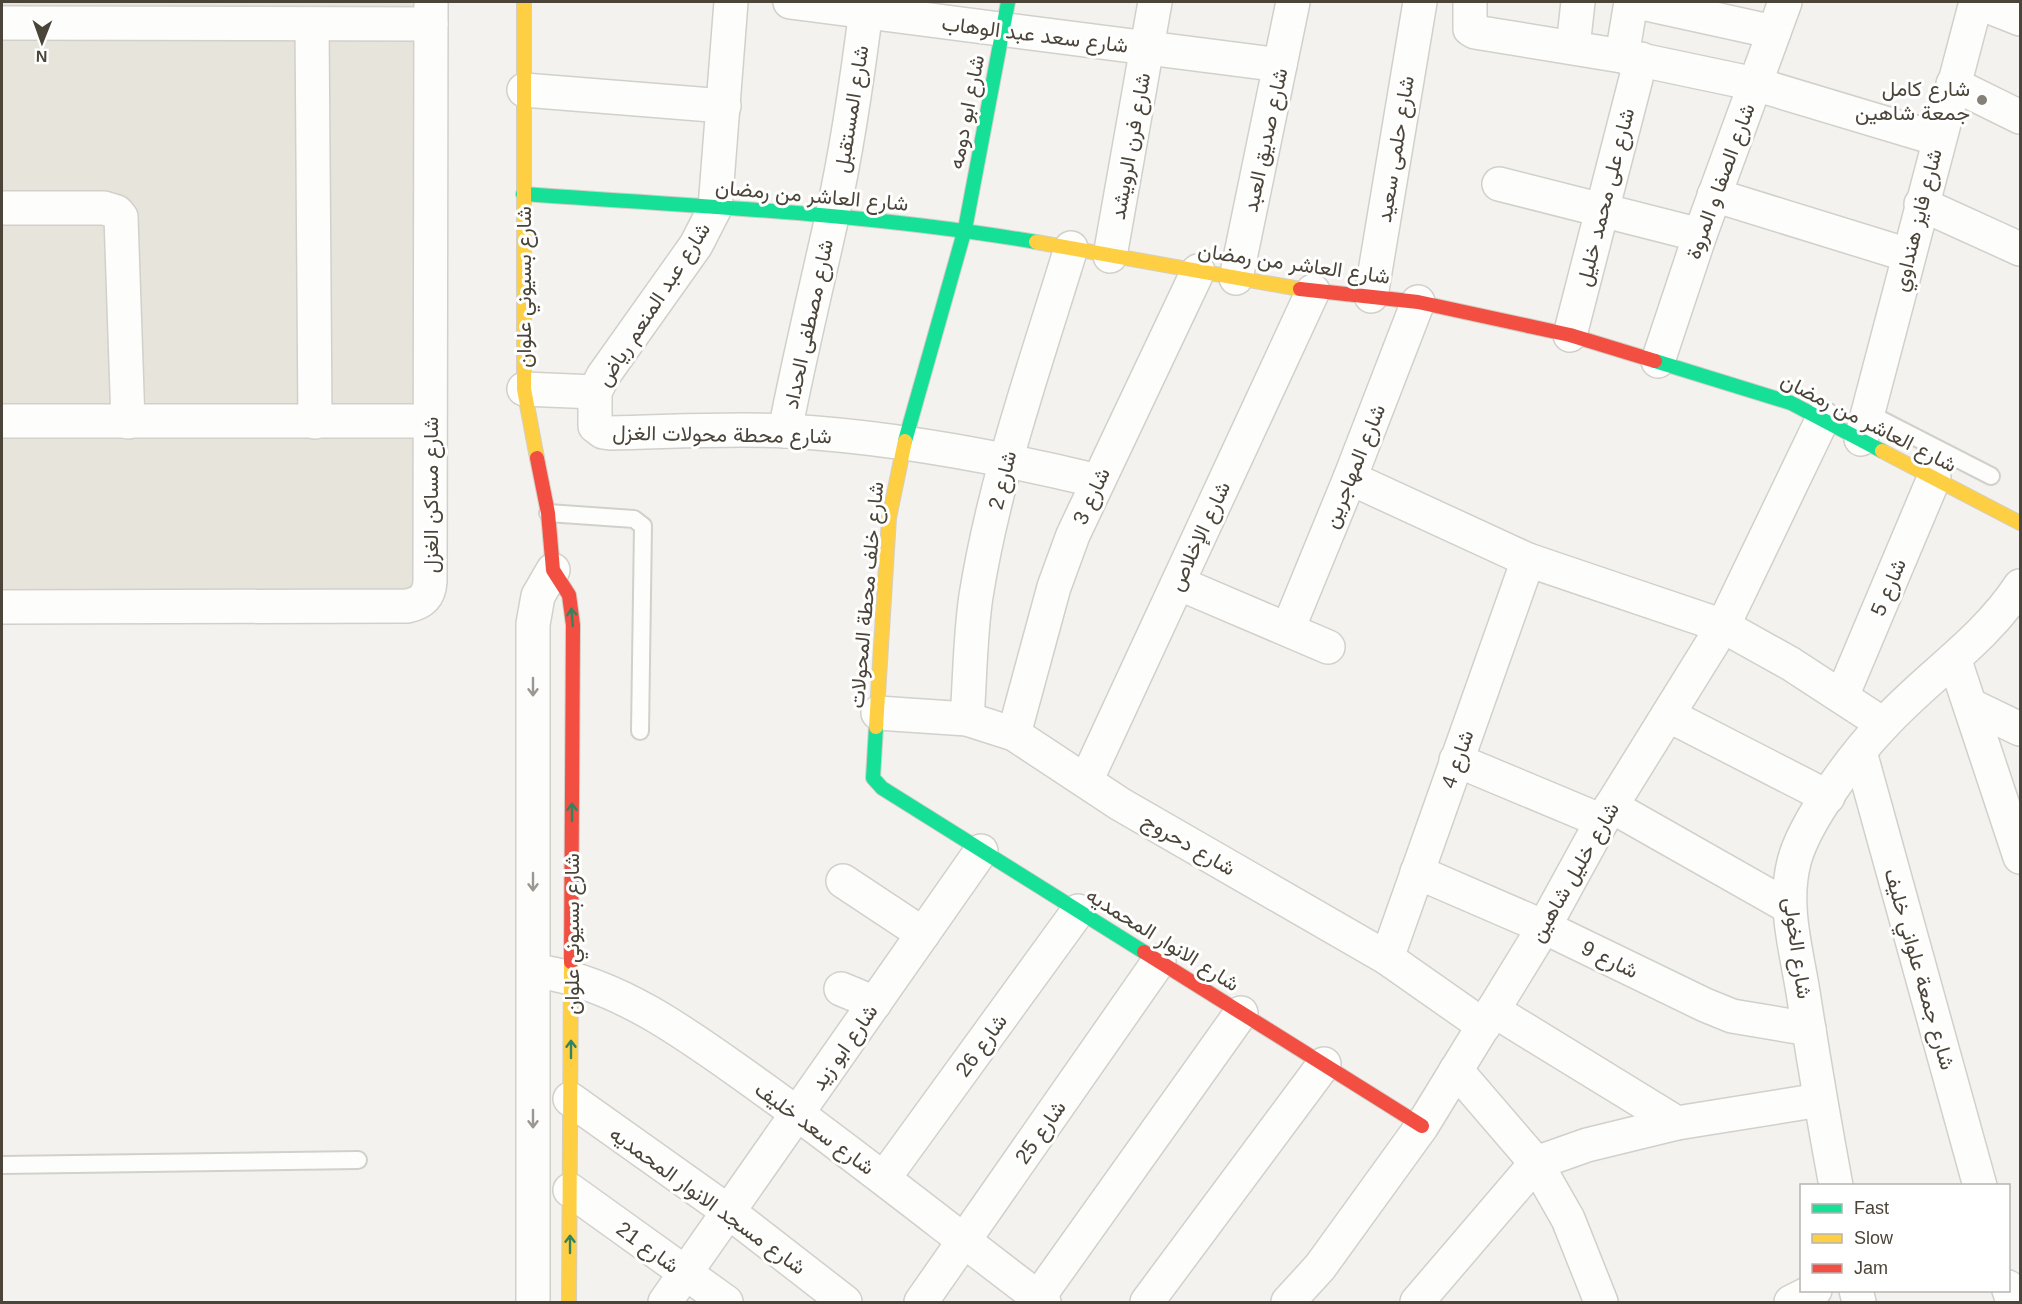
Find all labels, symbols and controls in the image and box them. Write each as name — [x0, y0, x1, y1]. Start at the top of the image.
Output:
street label: شارع سعد عبد الوهاب — [940, 11, 1130, 60]
north arrow — [12, 12, 72, 72]
street label: شارع المستقبل — [830, 44, 875, 175]
text: N — [36, 48, 48, 65]
street label: شارع ابو دومه — [944, 53, 991, 172]
street label: شارع صديق العبد — [1238, 66, 1294, 215]
street label: شارع فرن الرويشد — [1106, 71, 1157, 222]
street label: شارع حلمى سعيد — [1372, 74, 1421, 224]
place label: شارع كامل جمعة شاهين — [1855, 77, 1970, 125]
marker: شارع كامل جمعة شاهين — [1975, 93, 1989, 107]
street label: شارع الصفا و المروة — [1681, 100, 1762, 263]
street label: شارع على محمد خليل — [1572, 106, 1641, 289]
street label: شارع فايز هنداوي — [1888, 146, 1952, 295]
street label: شارع العاشر من رمضان — [714, 175, 909, 218]
street label: شارع بسيوني علوان — [512, 206, 541, 368]
street label: شارع عبد المنعم رياض — [592, 218, 717, 392]
street label: شارع مصطفى الحداد — [779, 237, 840, 411]
street label: شارع العاشر من رمضان — [1196, 238, 1392, 291]
street label: شارع العاشر من رمضان — [1776, 368, 1961, 479]
street label: شارع المهاجرين — [1319, 401, 1392, 532]
street label: شارع مساكن الغزل — [419, 417, 445, 573]
street label: شارع محطة محولات الغزل — [612, 421, 832, 450]
street label: شارع 2 — [984, 448, 1023, 513]
street label: شارع 3 — [1068, 464, 1117, 529]
street label: شارع الإخلاص — [1164, 478, 1237, 596]
street label: شارع خلف محطة المحولات — [845, 481, 890, 710]
street label: شارع 5 — [1866, 555, 1913, 620]
one-way arrow — [567, 608, 578, 628]
one-way arrow — [527, 677, 539, 697]
street label: شارع 4 — [1436, 727, 1480, 792]
street label: شارع خليل شاهين — [1525, 798, 1626, 947]
one-way arrow — [566, 803, 578, 823]
street label: شارع دحروج — [1137, 808, 1240, 882]
street label: شارع بسيوني علوان — [560, 853, 589, 1015]
street label: شارع جمعة علواني خليف — [1874, 866, 1960, 1074]
one-way arrow — [527, 872, 539, 892]
street label: شارع الانوار المحمديه — [1081, 883, 1244, 998]
street label: شارع الخولى — [1777, 896, 1817, 1001]
street label: شارع 9 — [1577, 936, 1642, 985]
street label: شارع ابو زيد — [806, 1000, 884, 1096]
street label: شارع 26 — [951, 1009, 1014, 1082]
one-way arrow — [565, 1040, 577, 1060]
street label: شارع سعد خليف — [749, 1077, 879, 1181]
street label: شارع 25 — [1010, 1096, 1072, 1170]
one-way arrow — [527, 1109, 539, 1129]
street label: شارع مسجد الانوار المحمديه — [604, 1121, 810, 1281]
legend — [1800, 1184, 2010, 1292]
text: Fast — [1854, 1198, 1889, 1218]
street label: شارع 21 — [611, 1217, 684, 1280]
text: Slow — [1854, 1228, 1894, 1248]
one-way arrow — [564, 1235, 576, 1255]
text: Jam — [1854, 1258, 1888, 1278]

